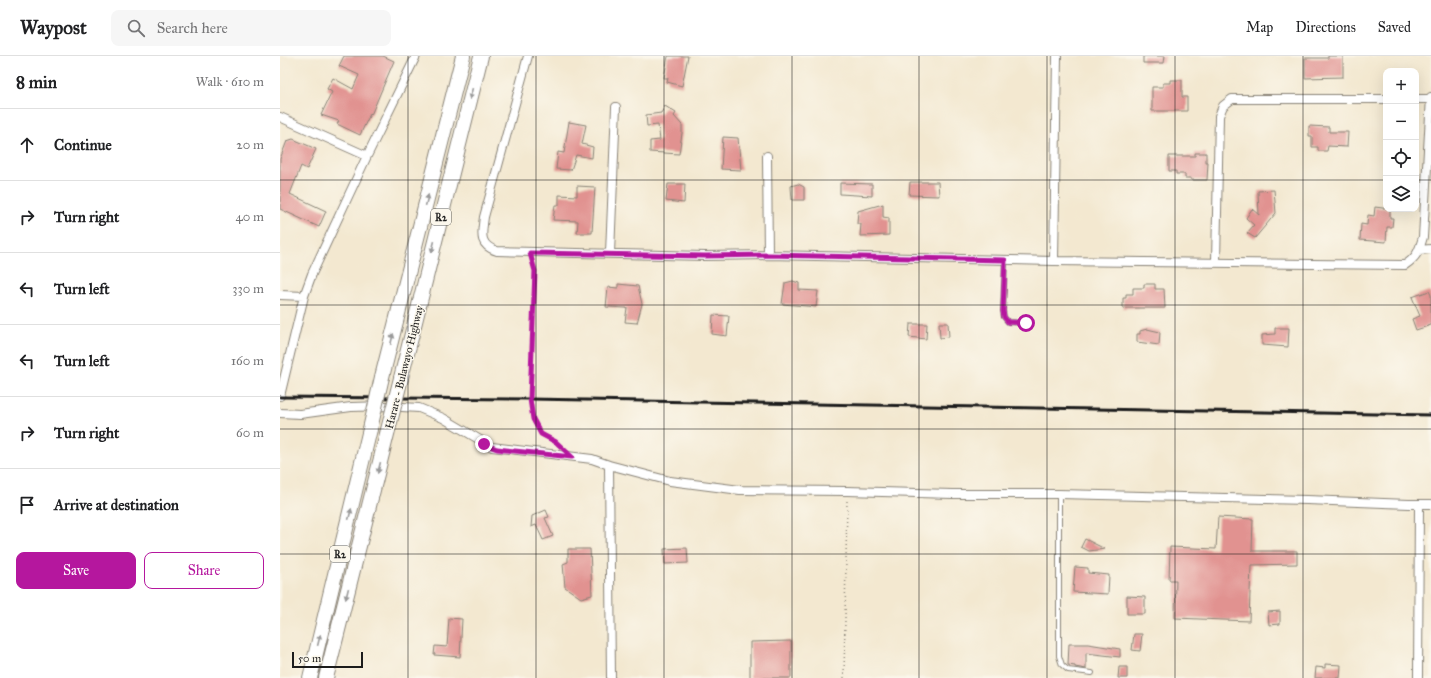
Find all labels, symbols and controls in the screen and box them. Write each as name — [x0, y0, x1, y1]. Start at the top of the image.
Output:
search box — [111, 10, 391, 46]
text: Waypost — [20, 16, 87, 39]
icon: search — [125, 17, 147, 39]
text: Search here — [157, 19, 228, 37]
text: Map — [1246, 19, 1273, 36]
text: Directions — [1295, 19, 1356, 36]
text: Saved — [1378, 19, 1411, 36]
map controls — [1383, 68, 1419, 212]
button: + — [1383, 68, 1419, 104]
text: 8 min — [16, 72, 57, 93]
text: Walk · 610 m — [196, 74, 264, 90]
one-way arrow — [468, 88, 474, 100]
button: − — [1383, 104, 1419, 140]
icon: ahead — [16, 134, 38, 156]
text: Continue — [54, 136, 112, 154]
text: 20 m — [236, 137, 264, 153]
button: locate — [1383, 140, 1419, 176]
button: layers — [1383, 176, 1419, 212]
one-way arrow — [424, 193, 430, 206]
icon: right — [16, 206, 38, 228]
text: Turn right — [54, 208, 119, 226]
text: 40 m — [235, 209, 264, 225]
road number: R2 — [431, 209, 451, 225]
one-way arrow — [430, 241, 436, 253]
icon: left — [16, 278, 38, 300]
text: Turn left — [54, 280, 110, 298]
text: 330 m — [232, 281, 264, 297]
street label: Harare - Bulawayo Highway — [383, 303, 426, 430]
route start — [1017, 314, 1035, 332]
one-way arrow — [389, 333, 395, 345]
icon: left — [16, 350, 38, 372]
text: Turn left — [54, 352, 110, 370]
text: 160 m — [231, 353, 264, 369]
icon: right — [16, 422, 38, 444]
text: Turn right — [54, 424, 119, 442]
text: 60 m — [236, 425, 264, 441]
route end — [475, 435, 493, 453]
one-way arrow — [375, 462, 381, 474]
icon: arrive — [16, 494, 38, 516]
text: Arrive at destination — [54, 496, 179, 514]
one-way arrow — [347, 508, 353, 520]
road number: R2 — [330, 546, 350, 562]
button: Save — [16, 552, 136, 589]
button: Share — [144, 552, 264, 589]
one-way arrow — [344, 588, 350, 600]
one-way arrow — [316, 634, 322, 646]
scale bar — [292, 650, 363, 669]
text: 50 m — [298, 652, 321, 665]

